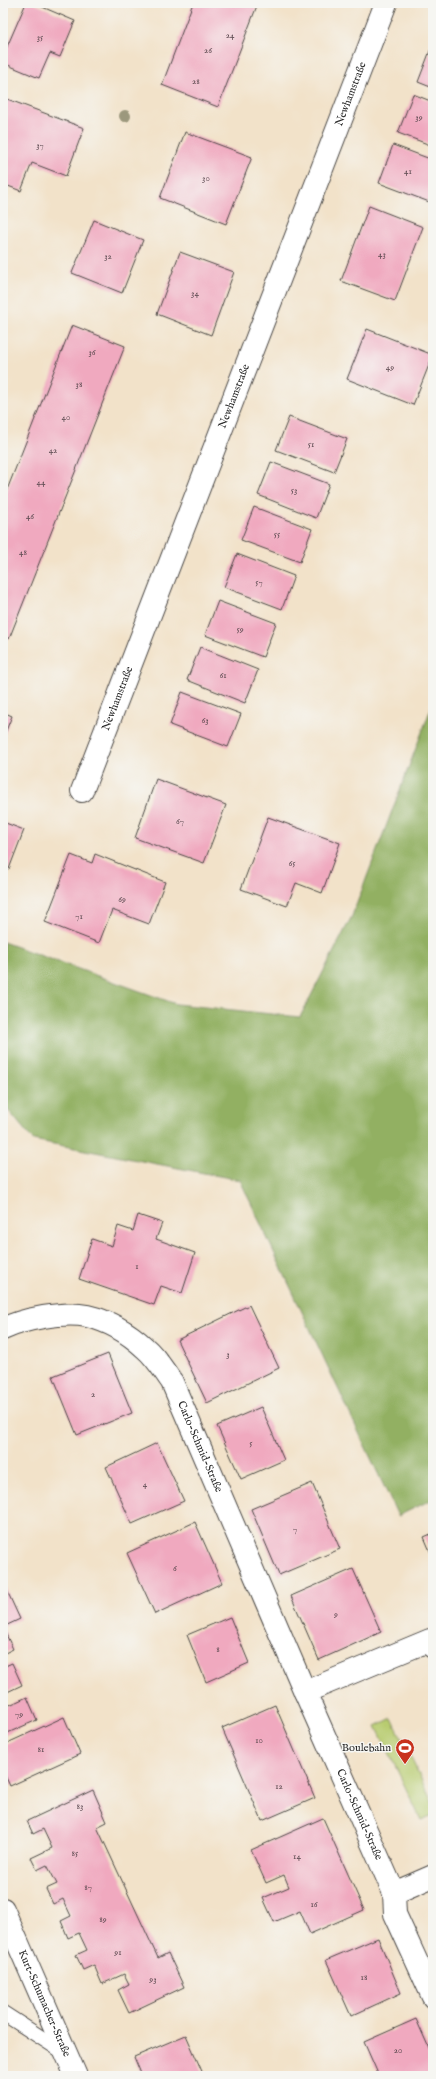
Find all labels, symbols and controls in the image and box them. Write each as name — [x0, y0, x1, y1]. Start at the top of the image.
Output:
house number: 24 — [226, 30, 235, 41]
house number: 35 — [37, 32, 44, 43]
house number: 26 — [204, 45, 212, 56]
street label: Newhamstraße — [332, 60, 370, 128]
house number: 28 — [192, 76, 200, 87]
house number: 39 — [415, 112, 423, 123]
house number: 37 — [36, 140, 44, 151]
house number: 41 — [404, 166, 412, 177]
house number: 30 — [202, 173, 210, 184]
house number: 43 — [378, 249, 386, 260]
house number: 32 — [104, 251, 112, 262]
house number: 34 — [191, 288, 199, 299]
house number: 36 — [88, 347, 96, 358]
street label: Newhamstraße — [216, 362, 253, 430]
house number: 49 — [386, 362, 394, 373]
house number: 38 — [76, 379, 83, 390]
house number: 40 — [62, 412, 70, 423]
house number: 51 — [308, 439, 314, 450]
house number: 42 — [49, 445, 57, 456]
house number: 44 — [37, 477, 46, 488]
house number: 53 — [291, 485, 297, 496]
house number: 46 — [26, 511, 34, 522]
house number: 55 — [274, 529, 281, 540]
house number: 48 — [19, 547, 27, 558]
house number: 57 — [255, 577, 263, 588]
house number: 59 — [236, 624, 244, 635]
street label: Newhamstraße — [99, 664, 136, 733]
house number: 61 — [219, 670, 227, 681]
house number: 63 — [201, 715, 209, 726]
house number: 67 — [176, 816, 184, 827]
house number: 65 — [288, 858, 296, 869]
house number: 69 — [118, 894, 126, 905]
house number: 71 — [75, 911, 83, 922]
house number: 1 — [135, 1261, 139, 1272]
house number: 3 — [226, 1349, 230, 1360]
house number: 2 — [91, 1389, 95, 1400]
street label: Carlo-Schmid-Straße — [174, 1399, 226, 1495]
house number: 5 — [249, 1438, 253, 1449]
house number: 4 — [143, 1479, 148, 1490]
house number: 7 — [293, 1524, 297, 1535]
house number: 6 — [173, 1563, 177, 1574]
house number: 9 — [333, 1609, 338, 1620]
house number: 8 — [216, 1644, 220, 1655]
house number: 79 — [15, 1709, 23, 1720]
house number: 10 — [255, 1735, 263, 1746]
sports icon: Boulebahn — [394, 1737, 416, 1765]
place label: Boulebahn — [342, 1741, 391, 1755]
house number: 81 — [38, 1744, 44, 1755]
street label: Carlo-Schmid-Straße — [333, 1767, 386, 1862]
house number: 12 — [275, 1781, 283, 1792]
house number: 83 — [77, 1801, 83, 1812]
house number: 85 — [72, 1848, 79, 1859]
house number: 14 — [293, 1851, 301, 1862]
house number: 87 — [84, 1882, 92, 1893]
house number: 16 — [310, 1899, 318, 1910]
house number: 89 — [99, 1914, 107, 1925]
house number: 91 — [113, 1947, 122, 1958]
street label: Kurt-Schumacher-Straße — [15, 1948, 74, 2059]
house number: 18 — [361, 1972, 368, 1983]
house number: 93 — [148, 1974, 157, 1985]
house number: 20 — [394, 2045, 402, 2056]

